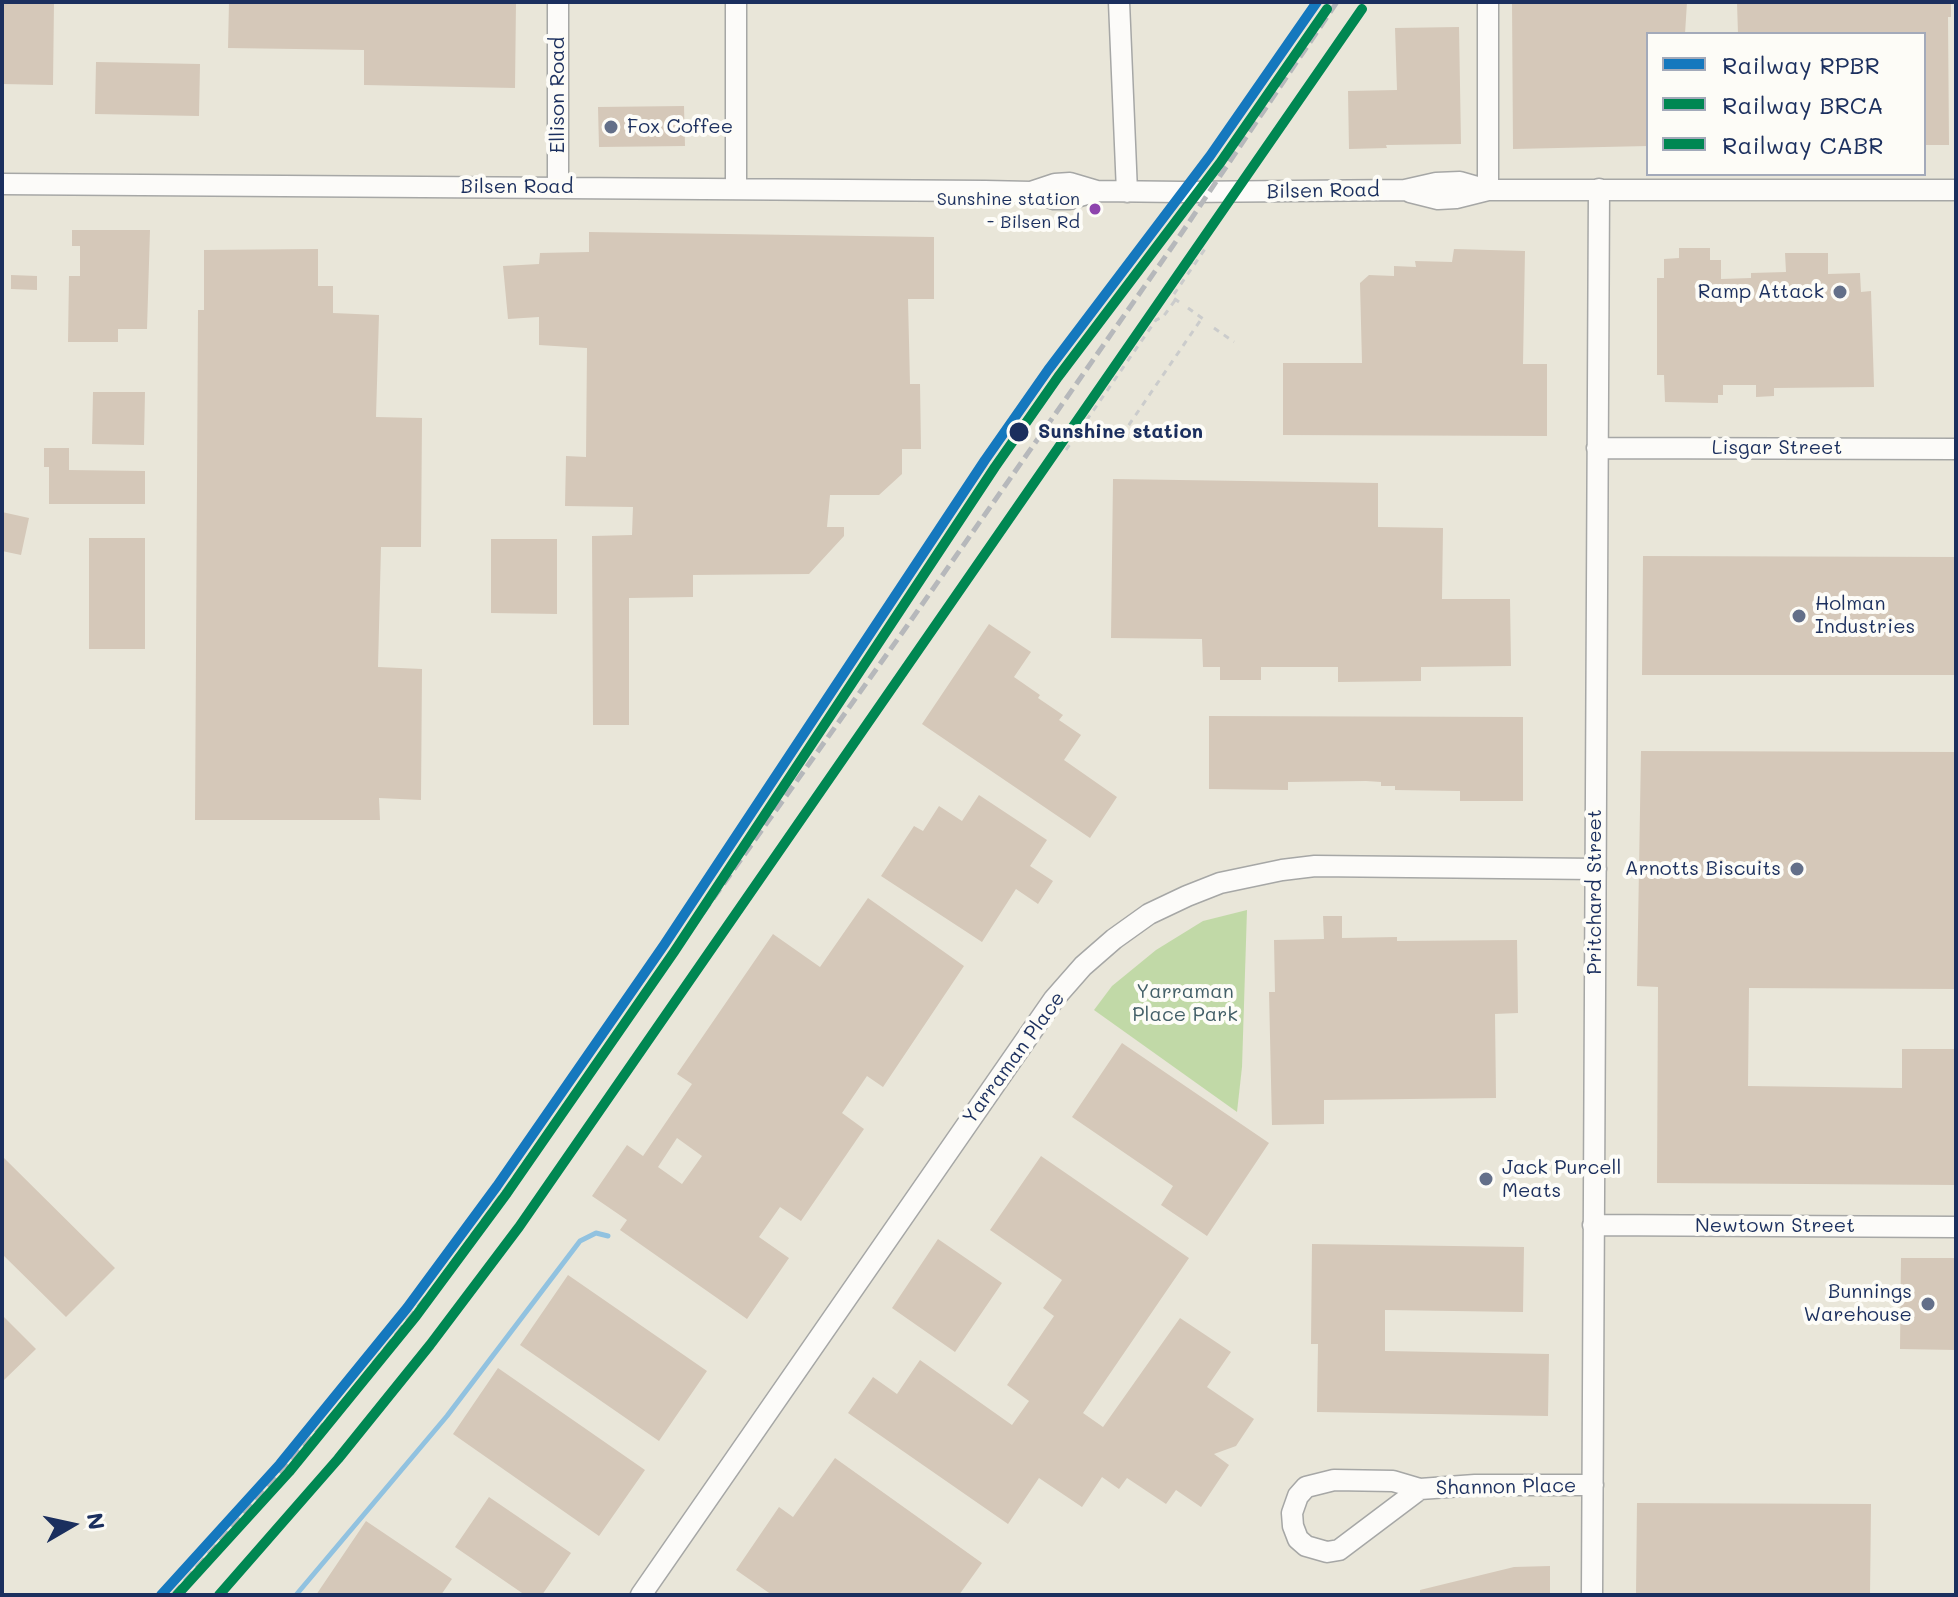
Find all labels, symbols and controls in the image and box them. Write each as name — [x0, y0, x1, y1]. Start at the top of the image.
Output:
legend — [1646, 32, 1926, 176]
street label: Ellison Road — [546, 37, 570, 153]
text: Railway RPBR — [1722, 49, 1880, 80]
text: Railway BRCA — [1722, 89, 1884, 120]
place label: Fox Coffee — [627, 115, 733, 139]
marker: Fox Coffee — [602, 118, 620, 136]
text: Railway CABR — [1722, 129, 1884, 160]
street label: Bilsen Road — [461, 175, 573, 199]
street label: Bilsen Road — [1266, 178, 1380, 204]
place label: Sunshine station - Bilsen Rd — [937, 188, 1080, 230]
marker: Sunshine station - Bilsen Rd — [1087, 201, 1103, 217]
place label: Ramp Attack — [1698, 280, 1824, 304]
marker: Ramp Attack — [1831, 283, 1849, 301]
marker: Sunshine station — [1007, 420, 1031, 444]
place label: Sunshine station — [1038, 420, 1203, 444]
street label: Lisgar Street — [1712, 436, 1842, 460]
place label: Holman Industries — [1815, 592, 1915, 639]
marker: Holman Industries — [1790, 607, 1808, 625]
street label: Pritchard Street — [1583, 809, 1607, 975]
place label: Arnotts Biscuits — [1625, 857, 1781, 881]
marker: Arnotts Biscuits — [1788, 860, 1806, 878]
park label: Yarraman Place Park — [1132, 980, 1238, 1027]
street label: Yarraman Place — [958, 987, 1070, 1129]
place label: Jack Purcell Meats — [1502, 1156, 1622, 1203]
marker: Jack Purcell Meats — [1477, 1170, 1495, 1188]
street label: Newtown Street — [1695, 1214, 1855, 1238]
place label: Bunnings Warehouse — [1803, 1280, 1912, 1327]
marker: Bunnings Warehouse — [1919, 1295, 1937, 1313]
street label: Shannon Place — [1436, 1474, 1576, 1500]
north arrow — [32, 1485, 112, 1565]
text: N — [81, 1511, 112, 1532]

